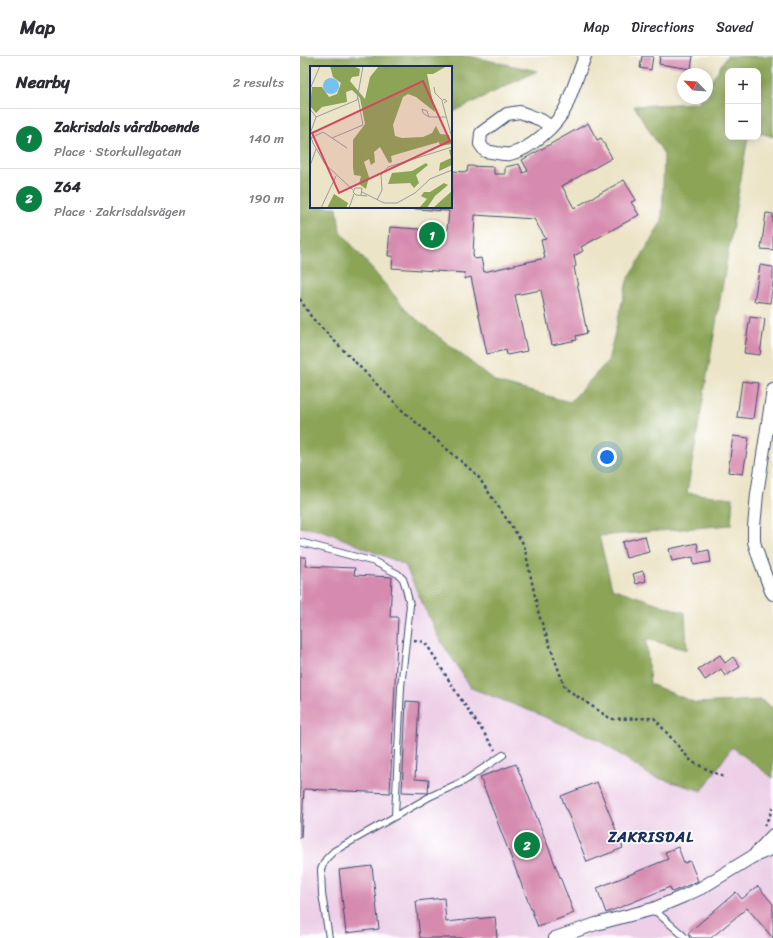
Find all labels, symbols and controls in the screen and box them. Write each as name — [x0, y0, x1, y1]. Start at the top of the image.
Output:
text: Map — [20, 11, 55, 44]
text: Map — [583, 15, 609, 40]
text: Directions — [631, 15, 694, 40]
text: Saved — [716, 15, 753, 40]
inset map — [310, 66, 452, 208]
text: Nearby — [16, 67, 70, 97]
north arrow — [677, 68, 713, 104]
map controls — [725, 68, 761, 140]
button: + — [725, 68, 761, 104]
text: 2 results — [233, 71, 284, 94]
button: − — [725, 104, 761, 140]
text: Zakrisdals vårdboende — [54, 114, 199, 140]
text: 1 — [26, 127, 32, 150]
text: 140 m — [249, 127, 284, 150]
text: Place · Storkullegatan — [54, 140, 181, 163]
text: Z64 — [54, 174, 81, 200]
text: 2 — [25, 187, 33, 210]
text: 190 m — [249, 187, 284, 210]
text: Place · Zakrisdalsvägen — [54, 200, 186, 223]
pin: 1 — [419, 220, 445, 250]
your location — [597, 447, 617, 467]
district label: ZAKRISDAL — [607, 824, 694, 850]
pin: 2 — [514, 830, 540, 860]

